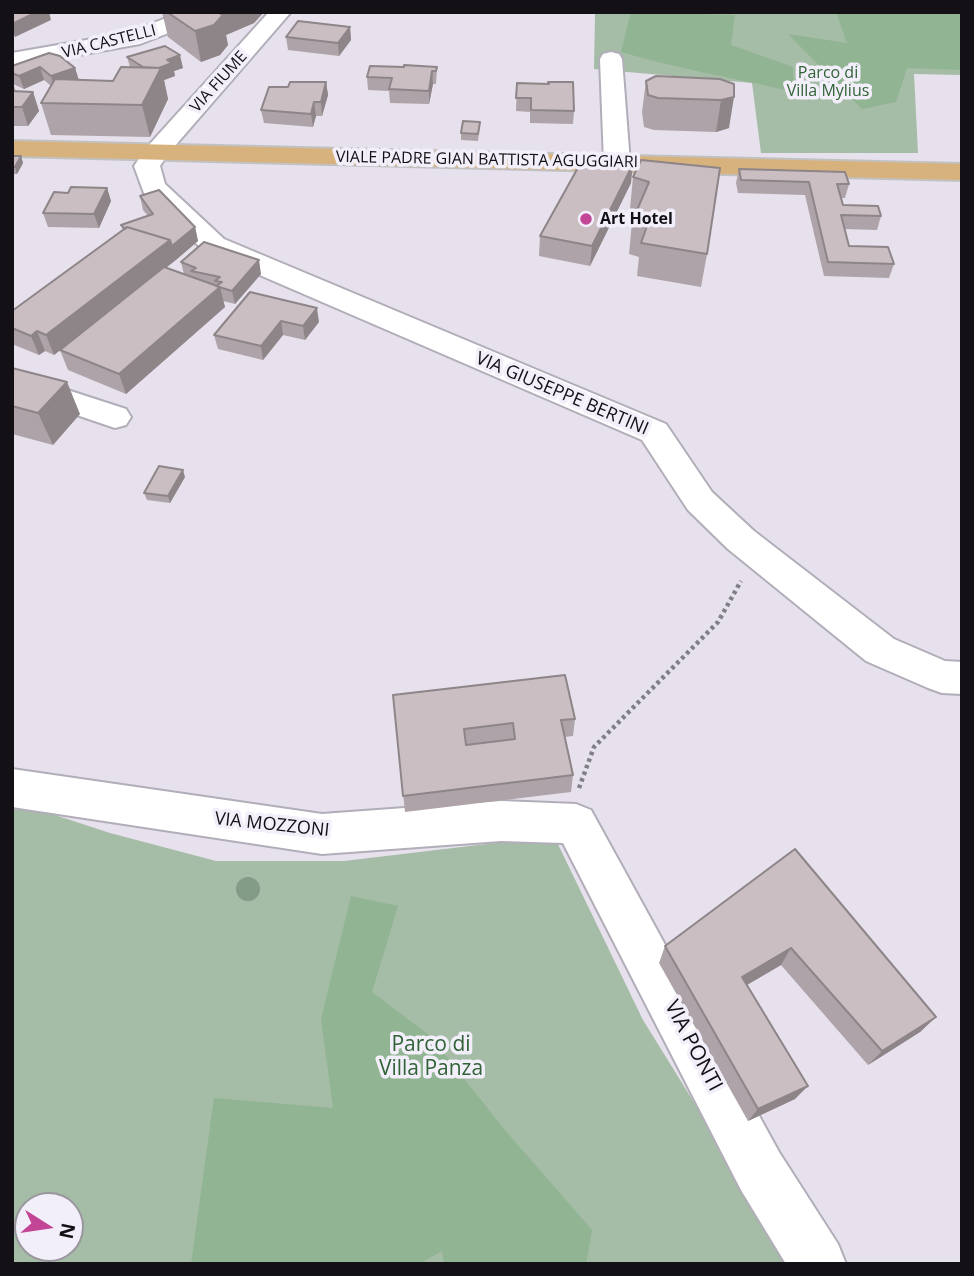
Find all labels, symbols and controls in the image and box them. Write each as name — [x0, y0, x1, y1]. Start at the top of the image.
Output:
street label: VIA CASTELLI — [60, 21, 158, 63]
street label: VIA FIUME — [186, 47, 252, 117]
park label: Parco di Villa Mylius — [787, 63, 869, 101]
street label: VIALE PADRE GIAN BATTISTA AGUGGIARI — [336, 148, 638, 172]
place label: Art Hotel — [600, 209, 673, 229]
marker: Art Hotel — [578, 211, 594, 227]
street label: VIA GIUSEPPE BERTINI — [472, 348, 652, 440]
street label: VIA MOZZONI — [214, 808, 330, 842]
street label: VIA PONTI — [659, 996, 727, 1096]
park label: Parco di Villa Panza — [379, 1032, 483, 1082]
north arrow — [14, 1192, 84, 1262]
text: N — [53, 1221, 82, 1241]

